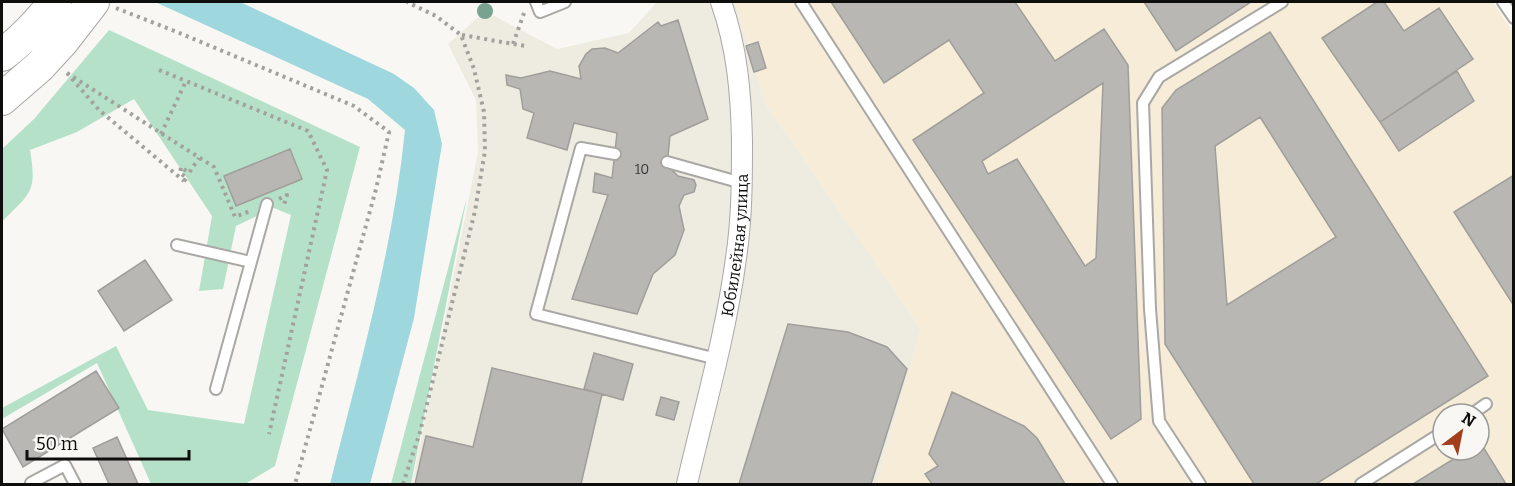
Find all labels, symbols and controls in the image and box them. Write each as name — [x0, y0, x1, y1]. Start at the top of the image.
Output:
house number: 10 — [635, 161, 649, 178]
street label: Юбилейная улица — [717, 173, 752, 318]
north arrow — [1431, 402, 1491, 462]
text: N — [1458, 408, 1479, 431]
scale bar — [27, 423, 189, 461]
text: 50 m — [36, 433, 78, 455]

